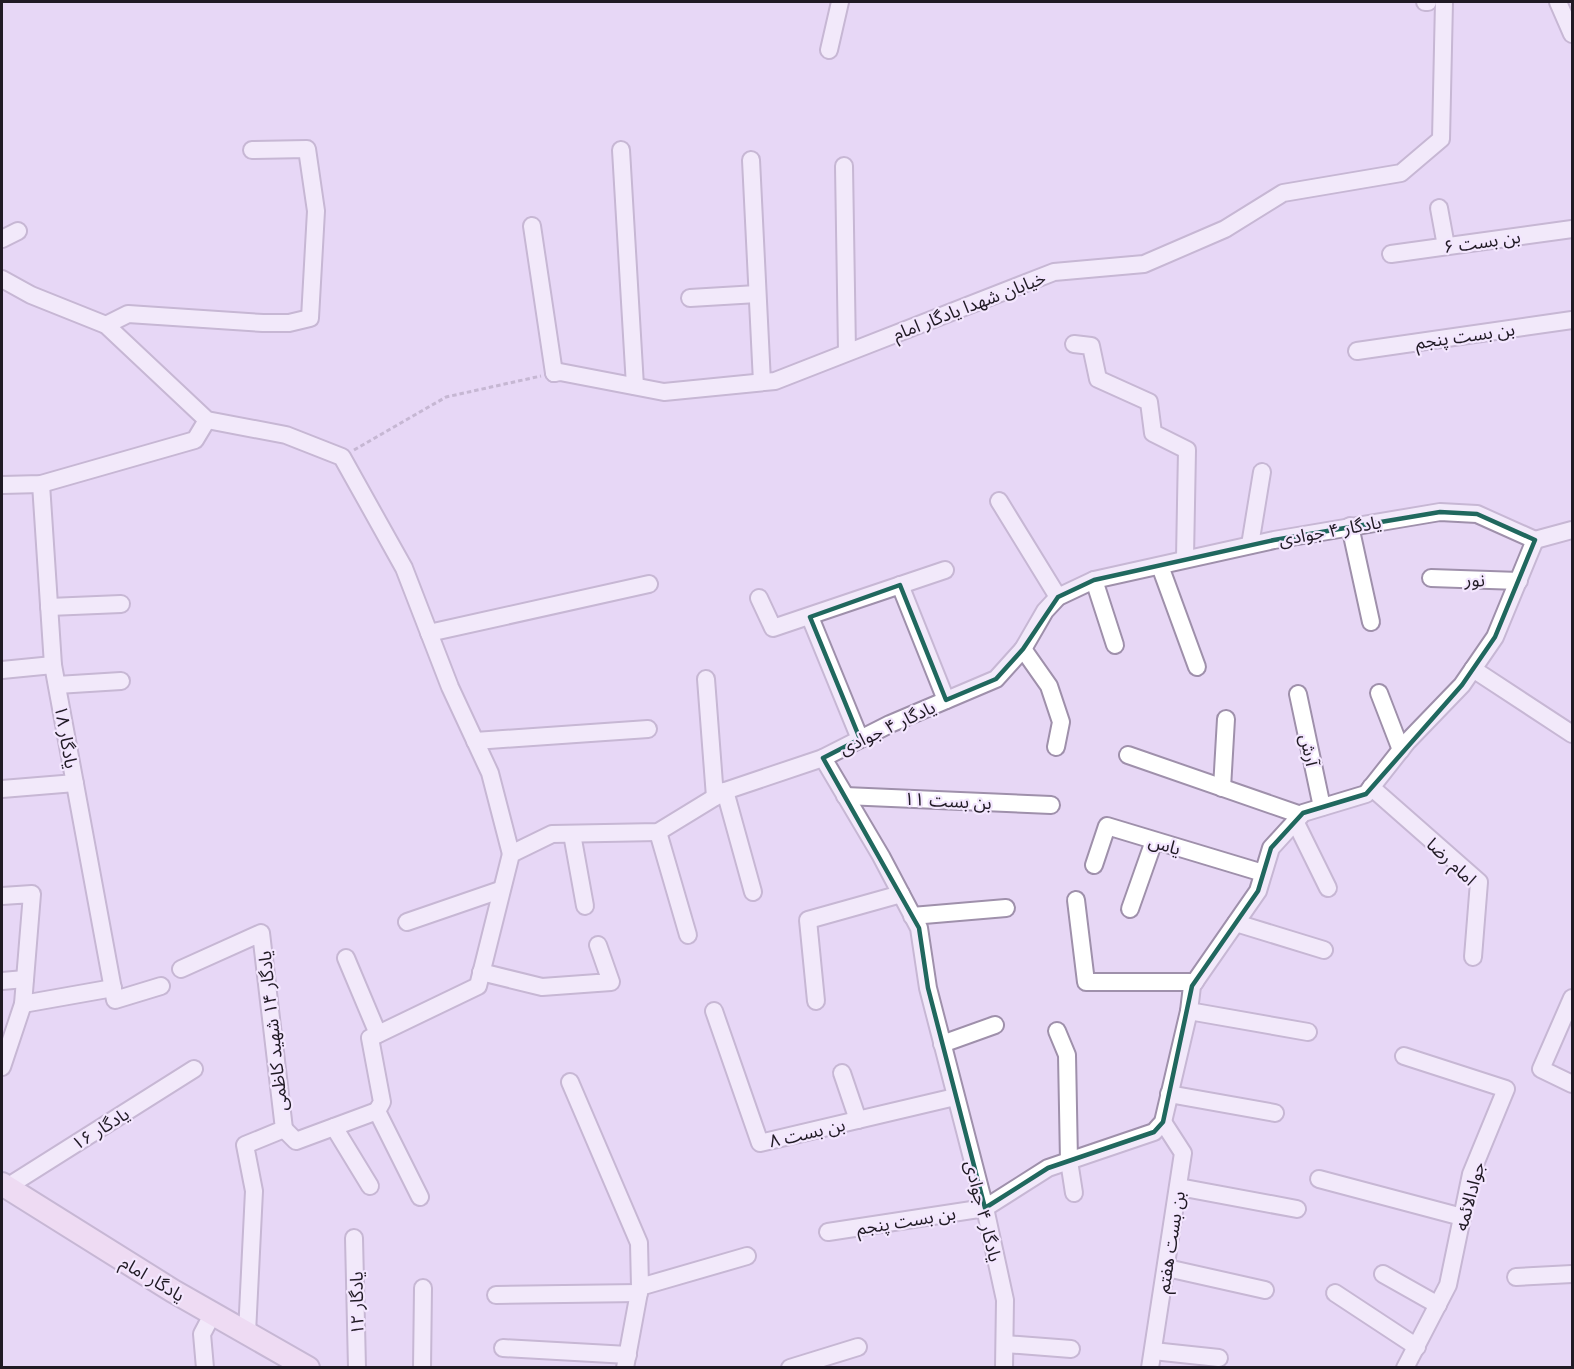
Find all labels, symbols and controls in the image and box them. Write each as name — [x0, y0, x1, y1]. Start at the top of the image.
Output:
street label: بن بست ۶ — [1442, 224, 1522, 258]
street label: خیابان شهدا یادگار امام — [889, 265, 1050, 348]
street label: بن بست پنجم — [1414, 316, 1517, 356]
street label: یادگار ۴ جوادی — [1277, 509, 1383, 551]
street label: نور — [1464, 567, 1485, 591]
street label: یادگار ۴ جوادی — [835, 694, 939, 760]
street label: یادگار ۱۸ — [50, 704, 84, 770]
street label: آرش — [1295, 732, 1325, 769]
street label: بن بست ۱۱ — [904, 786, 992, 814]
street label: یاس — [1146, 828, 1184, 860]
street label: امام رضا — [1420, 832, 1482, 892]
street label: یادگار ۱۴ شهید کاظمی — [252, 950, 292, 1112]
street label: یادگار ۱۶ — [67, 1101, 133, 1155]
street label: بن بست ۸ — [767, 1112, 847, 1152]
street label: یادگار ۴ جوادی — [960, 1158, 1008, 1264]
street label: جوادالائمه — [1448, 1159, 1490, 1233]
street label: بن بست هفتم — [1150, 1189, 1192, 1295]
street label: بن بست پنجم — [855, 1200, 958, 1242]
street label: یادگار امام — [115, 1249, 190, 1309]
street label: یادگار ۱۲ — [343, 1271, 369, 1335]

